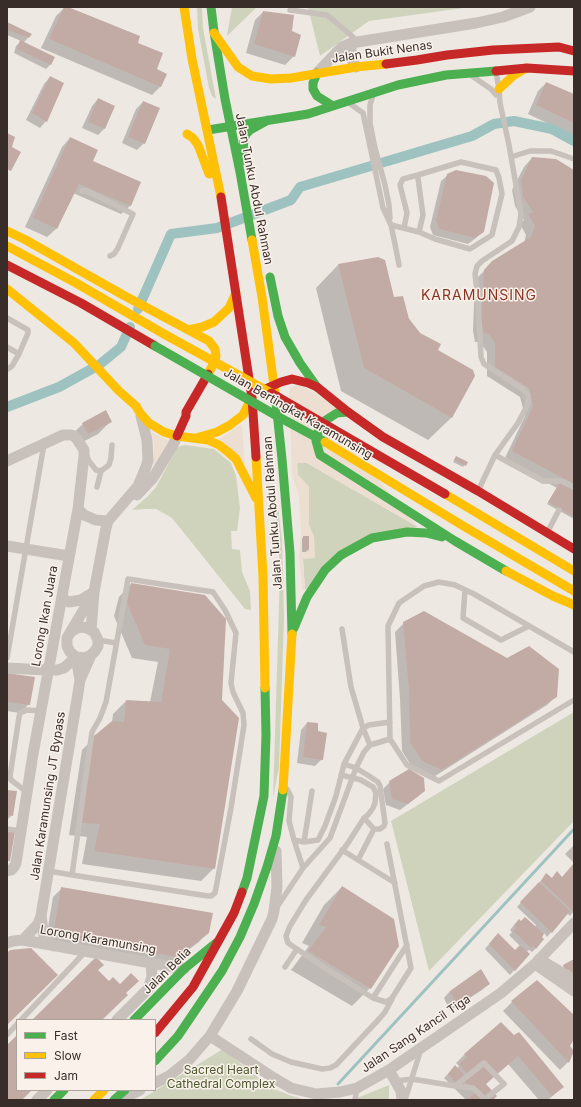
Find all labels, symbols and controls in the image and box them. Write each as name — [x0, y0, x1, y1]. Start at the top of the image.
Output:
street label: Jalan Bukit Nenas — [331, 38, 433, 66]
street label: Jalan Tunku Abdul Rahman — [232, 112, 276, 266]
district label: KARAMUNSING — [421, 288, 537, 304]
street label: Jalan Bertingkat Karamunsing — [221, 365, 375, 463]
street label: Jalan Tunku Abdul Rahman — [260, 436, 286, 590]
street label: Lorong Ikan Juara — [29, 564, 61, 668]
street label: Jalan Karamunsing JT Bypass — [28, 710, 68, 882]
street label: Lorong Karamunsing — [39, 923, 157, 957]
street label: Jalan Belia — [140, 945, 194, 997]
street label: Jalan Sang Kancil Tiga — [359, 992, 473, 1076]
legend — [16, 1019, 156, 1091]
text: Fast — [54, 1028, 78, 1043]
text: Slow — [54, 1048, 81, 1063]
park label: Sacred Heart Cathedral Complex — [167, 1063, 275, 1091]
text: Jam — [54, 1068, 78, 1083]

